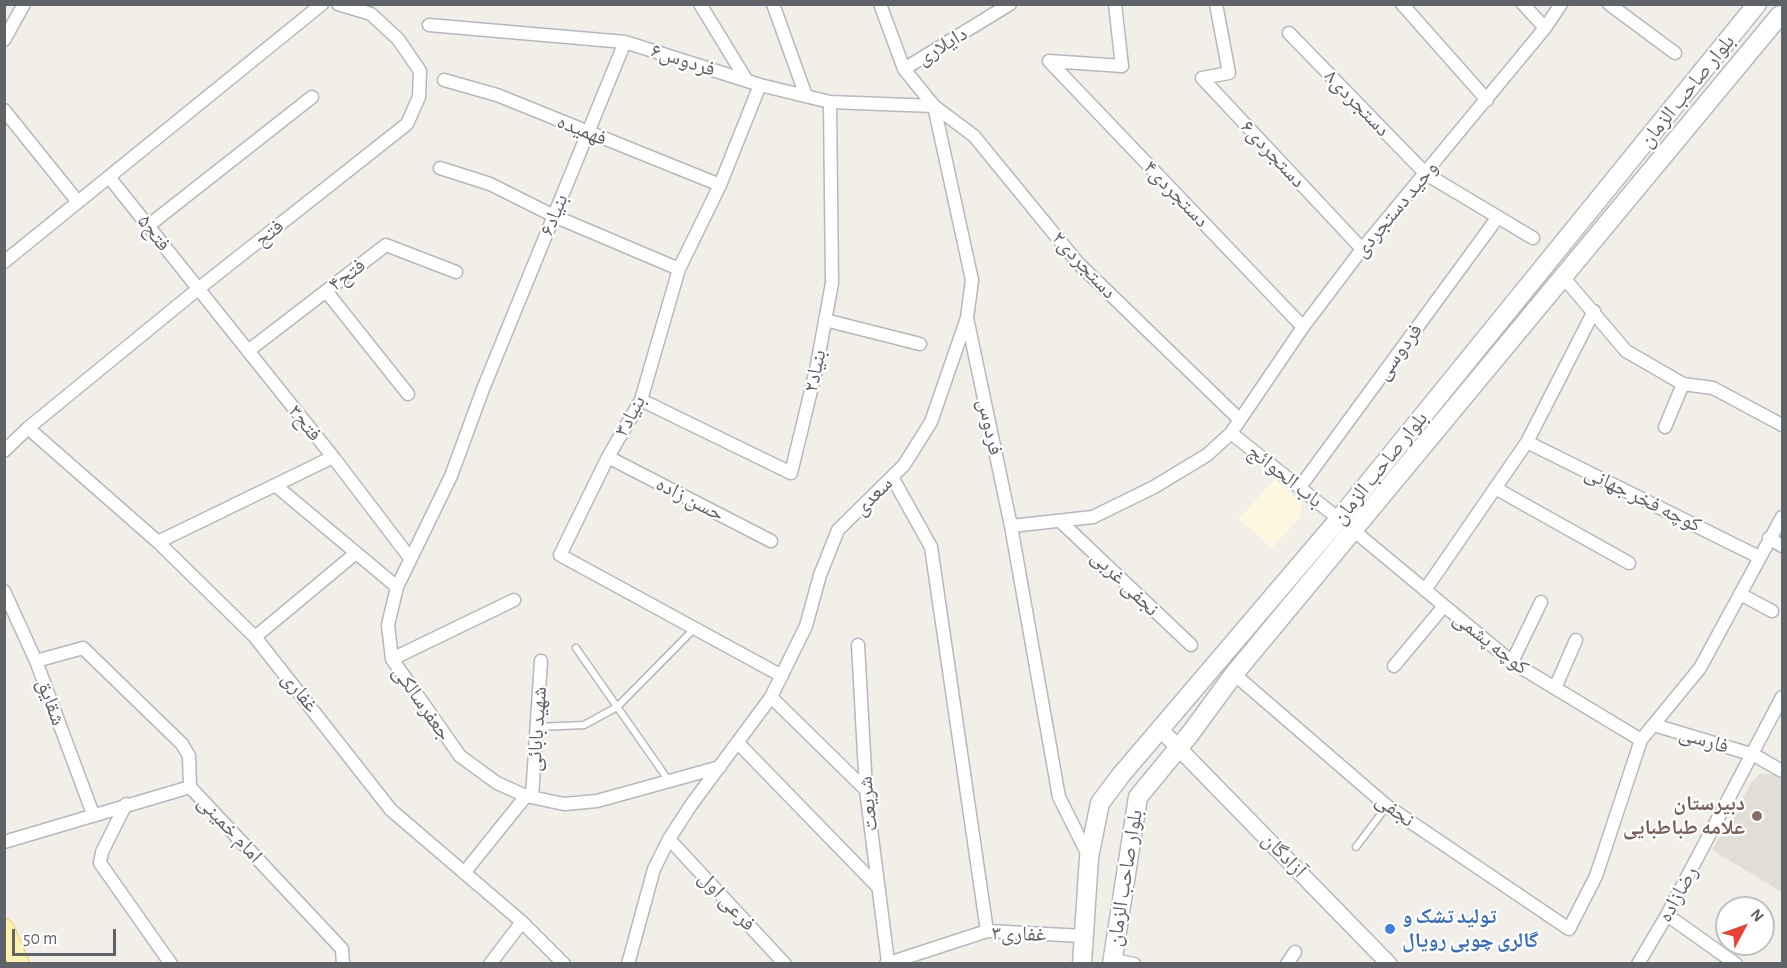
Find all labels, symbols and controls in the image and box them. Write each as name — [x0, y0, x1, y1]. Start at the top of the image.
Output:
street label: دایلاری — [912, 21, 972, 71]
street label: بلوار صاحب الزمان — [1634, 29, 1740, 153]
street label: فردوس۶ — [647, 38, 719, 82]
street label: دستجردی۸ — [1319, 64, 1395, 142]
street label: فهمیده — [553, 109, 611, 151]
street label: دستجردی۶ — [1235, 115, 1311, 193]
street label: دستجردی۴ — [1138, 155, 1214, 233]
street label: وحید دستجردی — [1348, 156, 1444, 262]
street label: بنیاد۶ — [534, 190, 574, 240]
street label: فتح۵ — [132, 210, 176, 256]
street label: فتح — [249, 214, 289, 252]
street label: دستجردی۲ — [1046, 226, 1122, 304]
street label: فتح۴ — [324, 253, 370, 297]
street label: فردوسی — [1370, 319, 1428, 385]
street label: بنیاد۲ — [798, 347, 832, 395]
street label: بنیاد۳ — [609, 391, 651, 441]
street label: فردوس — [972, 396, 1008, 458]
street label: فتح۳ — [283, 400, 327, 446]
street label: بلوار صاحب الزمان — [1327, 406, 1433, 530]
street label: باب الحوائج — [1242, 439, 1328, 513]
street label: کوچه فخر جهانی — [1581, 460, 1705, 538]
street label: حسن زاده — [652, 471, 728, 527]
street label: سعدی — [848, 471, 898, 521]
street label: نجفی غربی — [1086, 544, 1164, 622]
street label: کوچه پشمی — [1448, 606, 1534, 680]
street label: جعفرسالکی — [387, 660, 457, 746]
street label: غفاری — [276, 667, 324, 717]
street label: شقایق — [31, 675, 71, 729]
street label: شهید بابائی — [521, 686, 553, 772]
street label: فارسی — [1676, 721, 1732, 759]
street label: شریعت — [853, 775, 883, 833]
street label: نجفی — [1371, 787, 1419, 833]
street label: امام خمینی — [192, 790, 268, 868]
place label: دبیرستان علامه طباطبایی — [1623, 791, 1745, 841]
street label: بلوار صاحب الزمان — [1102, 808, 1148, 948]
marker: دبیرستان علامه طباطبایی — [1750, 809, 1764, 823]
street label: آزادگان — [1256, 827, 1312, 883]
street label: رضازاده — [1652, 862, 1704, 926]
street label: فرعی اول — [693, 866, 761, 936]
north arrow — [1715, 896, 1775, 956]
place label: تولید تشک و گالری چوبی رویال — [1402, 904, 1538, 954]
text: N — [1747, 906, 1767, 925]
scale bar — [15, 917, 118, 955]
street label: غفاری۳ — [992, 921, 1046, 947]
marker: تولید تشک و گالری چوبی رویال — [1383, 922, 1397, 936]
text: 50 m — [23, 930, 57, 948]

